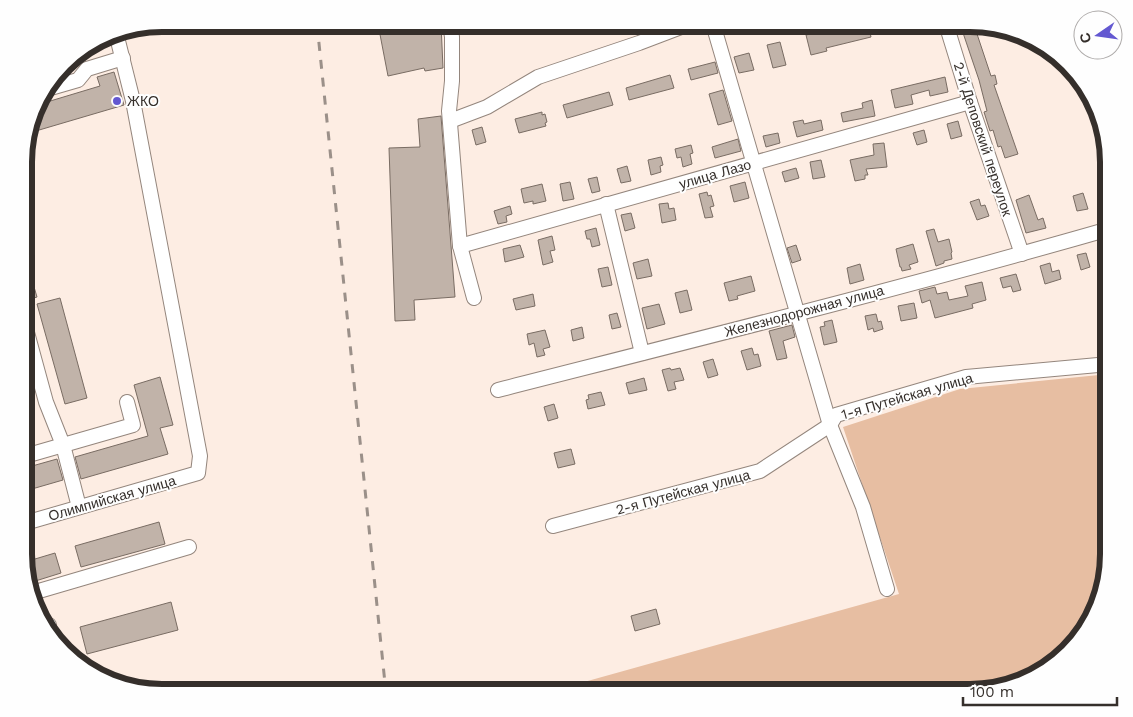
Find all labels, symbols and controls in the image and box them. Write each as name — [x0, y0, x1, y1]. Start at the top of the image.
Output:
north arrow — [1073, 10, 1123, 60]
text: С — [1076, 31, 1094, 45]
street label: 2-й Деповский переулок — [951, 60, 1016, 219]
place label: ЖКО — [127, 93, 159, 109]
marker: ЖКО — [111, 95, 123, 107]
street label: улица Лазо — [677, 156, 753, 192]
street label: Железнодорожная улица — [723, 282, 886, 340]
street label: 1-я Путейская улица — [839, 370, 975, 422]
street label: 2-я Путейская улица — [614, 466, 752, 518]
street label: Олимпийская улица — [47, 472, 178, 524]
scale bar — [963, 674, 1117, 706]
text: 100 m — [970, 683, 1014, 701]

